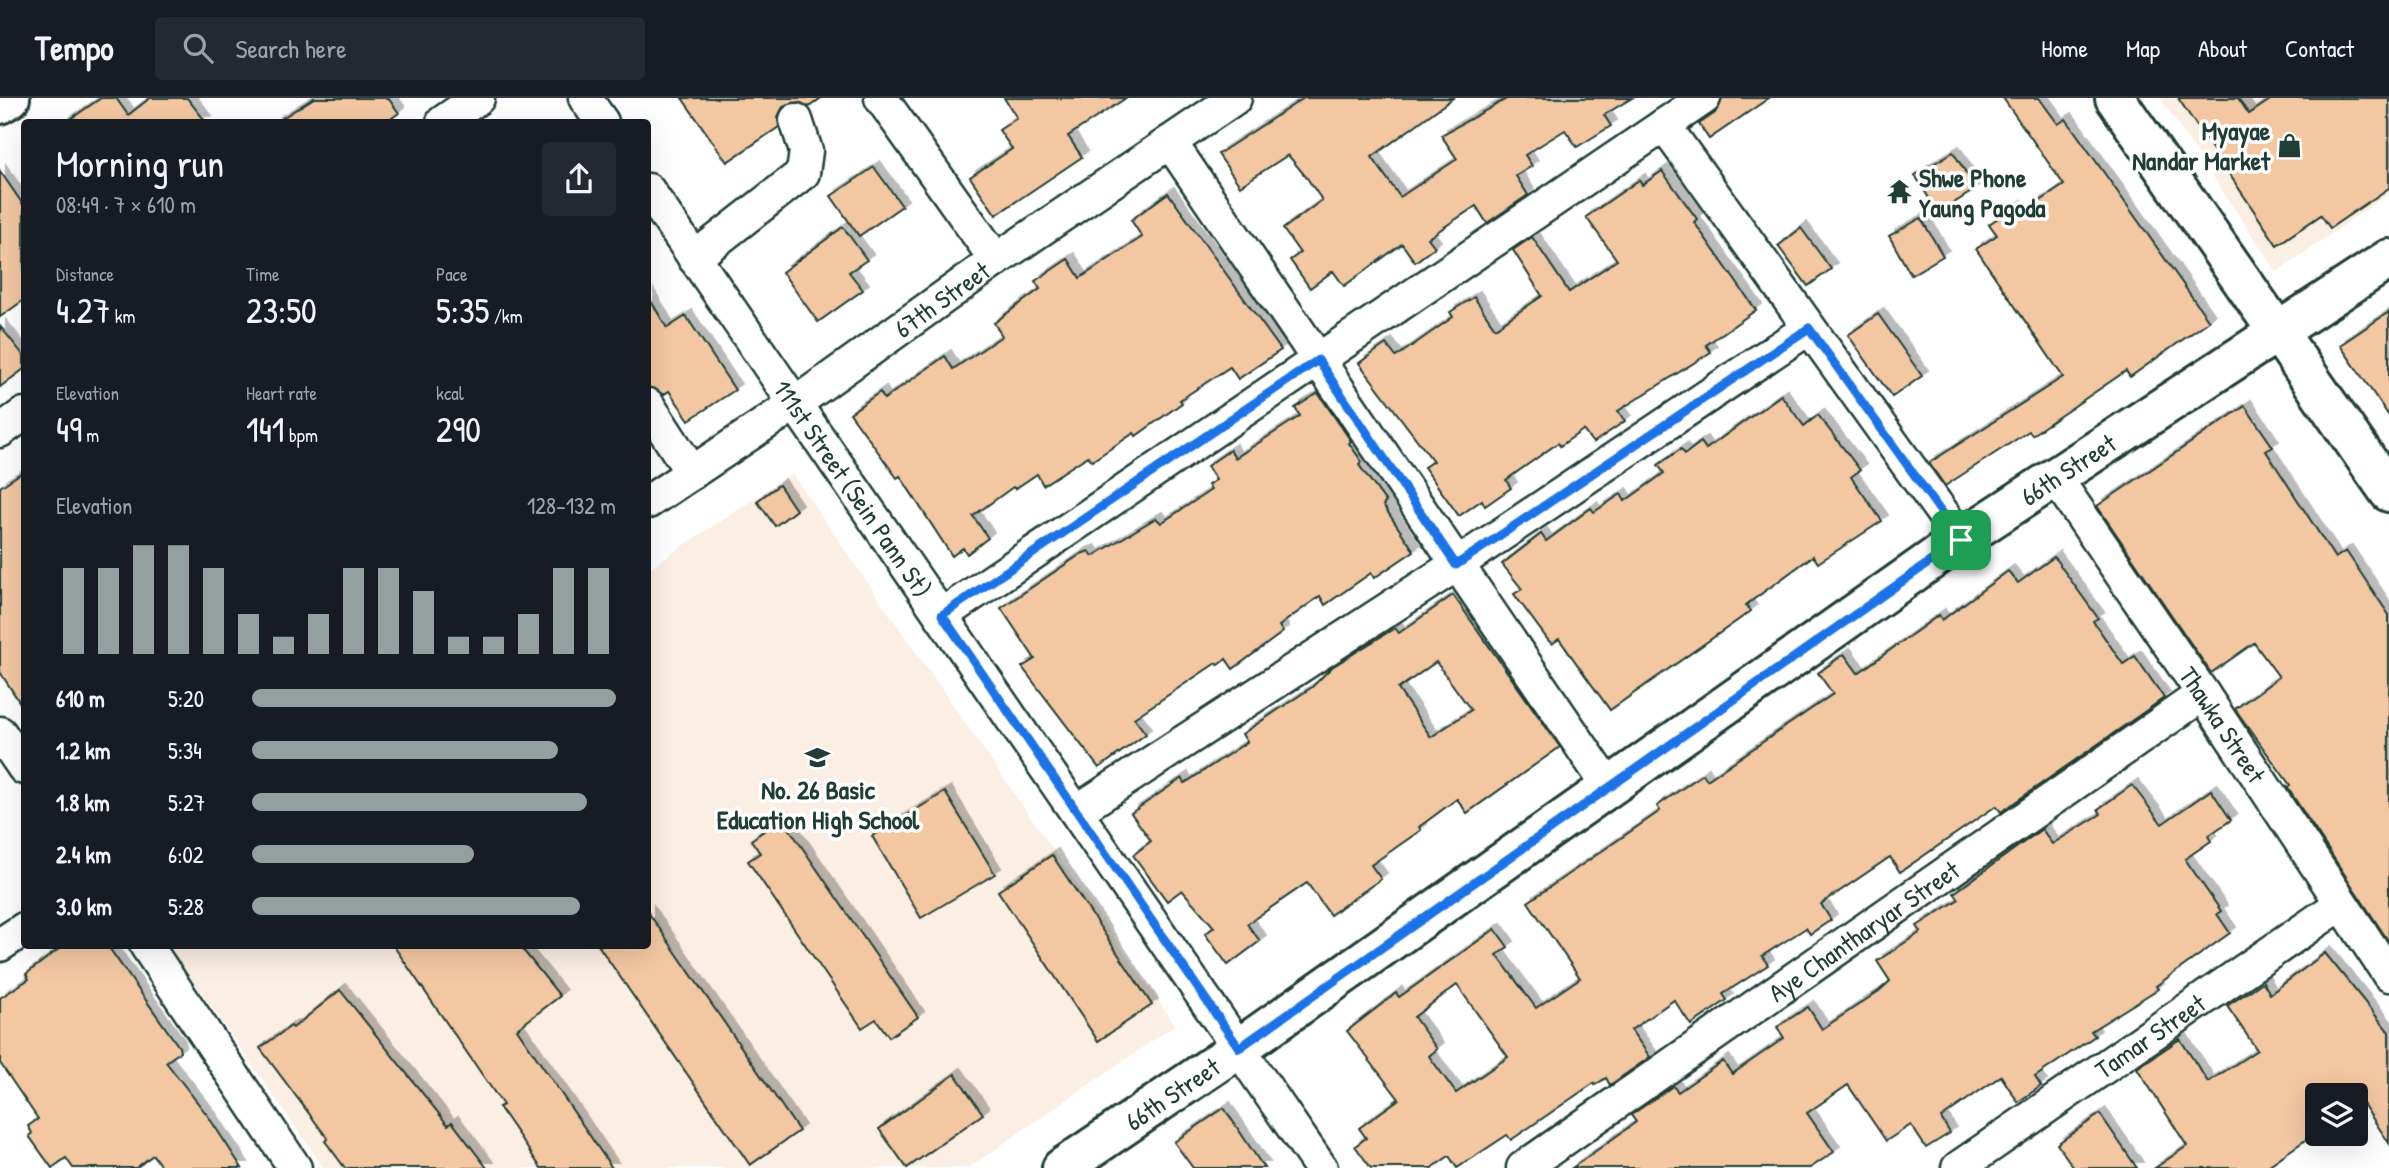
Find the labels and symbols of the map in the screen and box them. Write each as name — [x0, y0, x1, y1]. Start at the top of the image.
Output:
place label: Myayae Nandar Market — [2132, 113, 2271, 178]
shop icon: Myayae Nandar Market — [2276, 131, 2304, 159]
place label: Shwe Phone Yaung Pagoda — [1919, 160, 2046, 226]
temple icon: Shwe Phone Yaung Pagoda — [1885, 178, 1913, 206]
street label: 67th Street — [887, 252, 997, 345]
street label: 111st Street (Sein Pann St) — [766, 372, 940, 604]
street label: 66th Street — [2013, 424, 2123, 513]
pin — [1931, 510, 1991, 570]
street label: Thawka Street — [2172, 659, 2275, 790]
school or university icon: No. 26 Basic Education High School — [804, 743, 832, 771]
place label: No. 26 Basic Education High School — [717, 772, 920, 838]
street label: Aye Chantharyar Street — [1761, 851, 1967, 1009]
street label: Tamar Street — [2088, 985, 2213, 1086]
street label: 66th Street — [1118, 1048, 1227, 1138]

